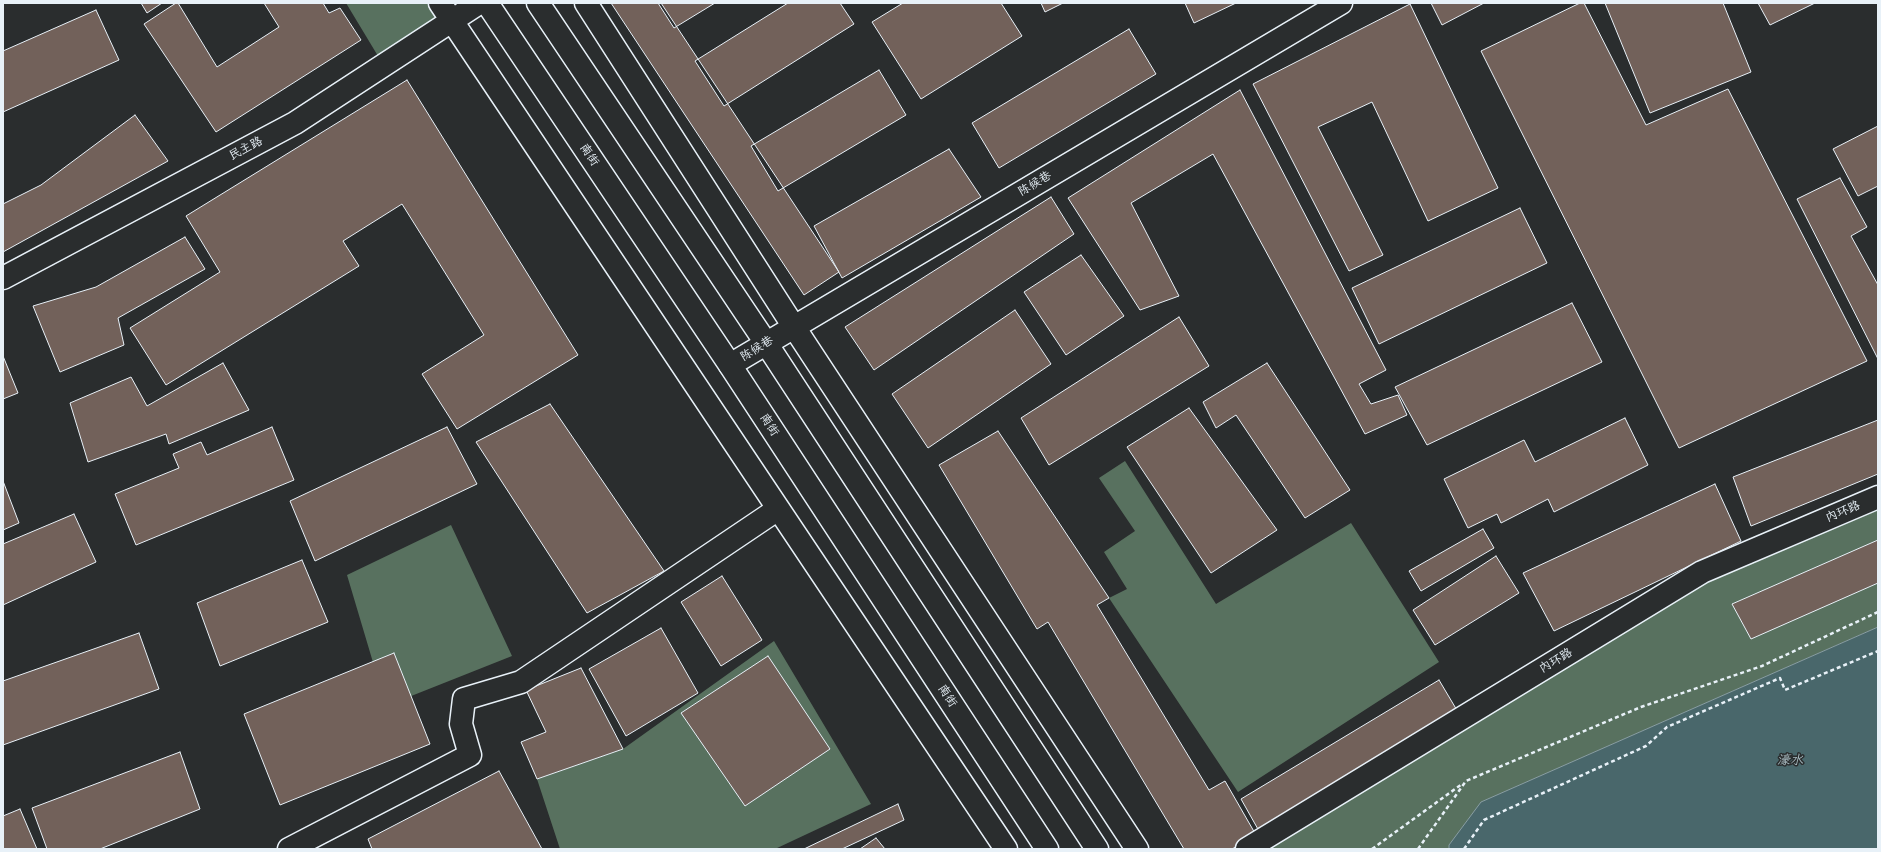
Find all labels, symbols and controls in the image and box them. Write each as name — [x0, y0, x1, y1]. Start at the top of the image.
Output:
street label: 民主路 — [227, 134, 265, 164]
street label: 南街 — [576, 141, 602, 169]
street label: 陈候巷 — [1016, 169, 1054, 199]
street label: 陈候巷 — [738, 333, 776, 365]
street label: 南街 — [756, 411, 782, 439]
street label: 内环路 — [1824, 498, 1862, 526]
street label: 内环路 — [1537, 646, 1575, 676]
street label: 南街 — [934, 682, 960, 710]
water label: 濠水 — [1777, 753, 1803, 769]

